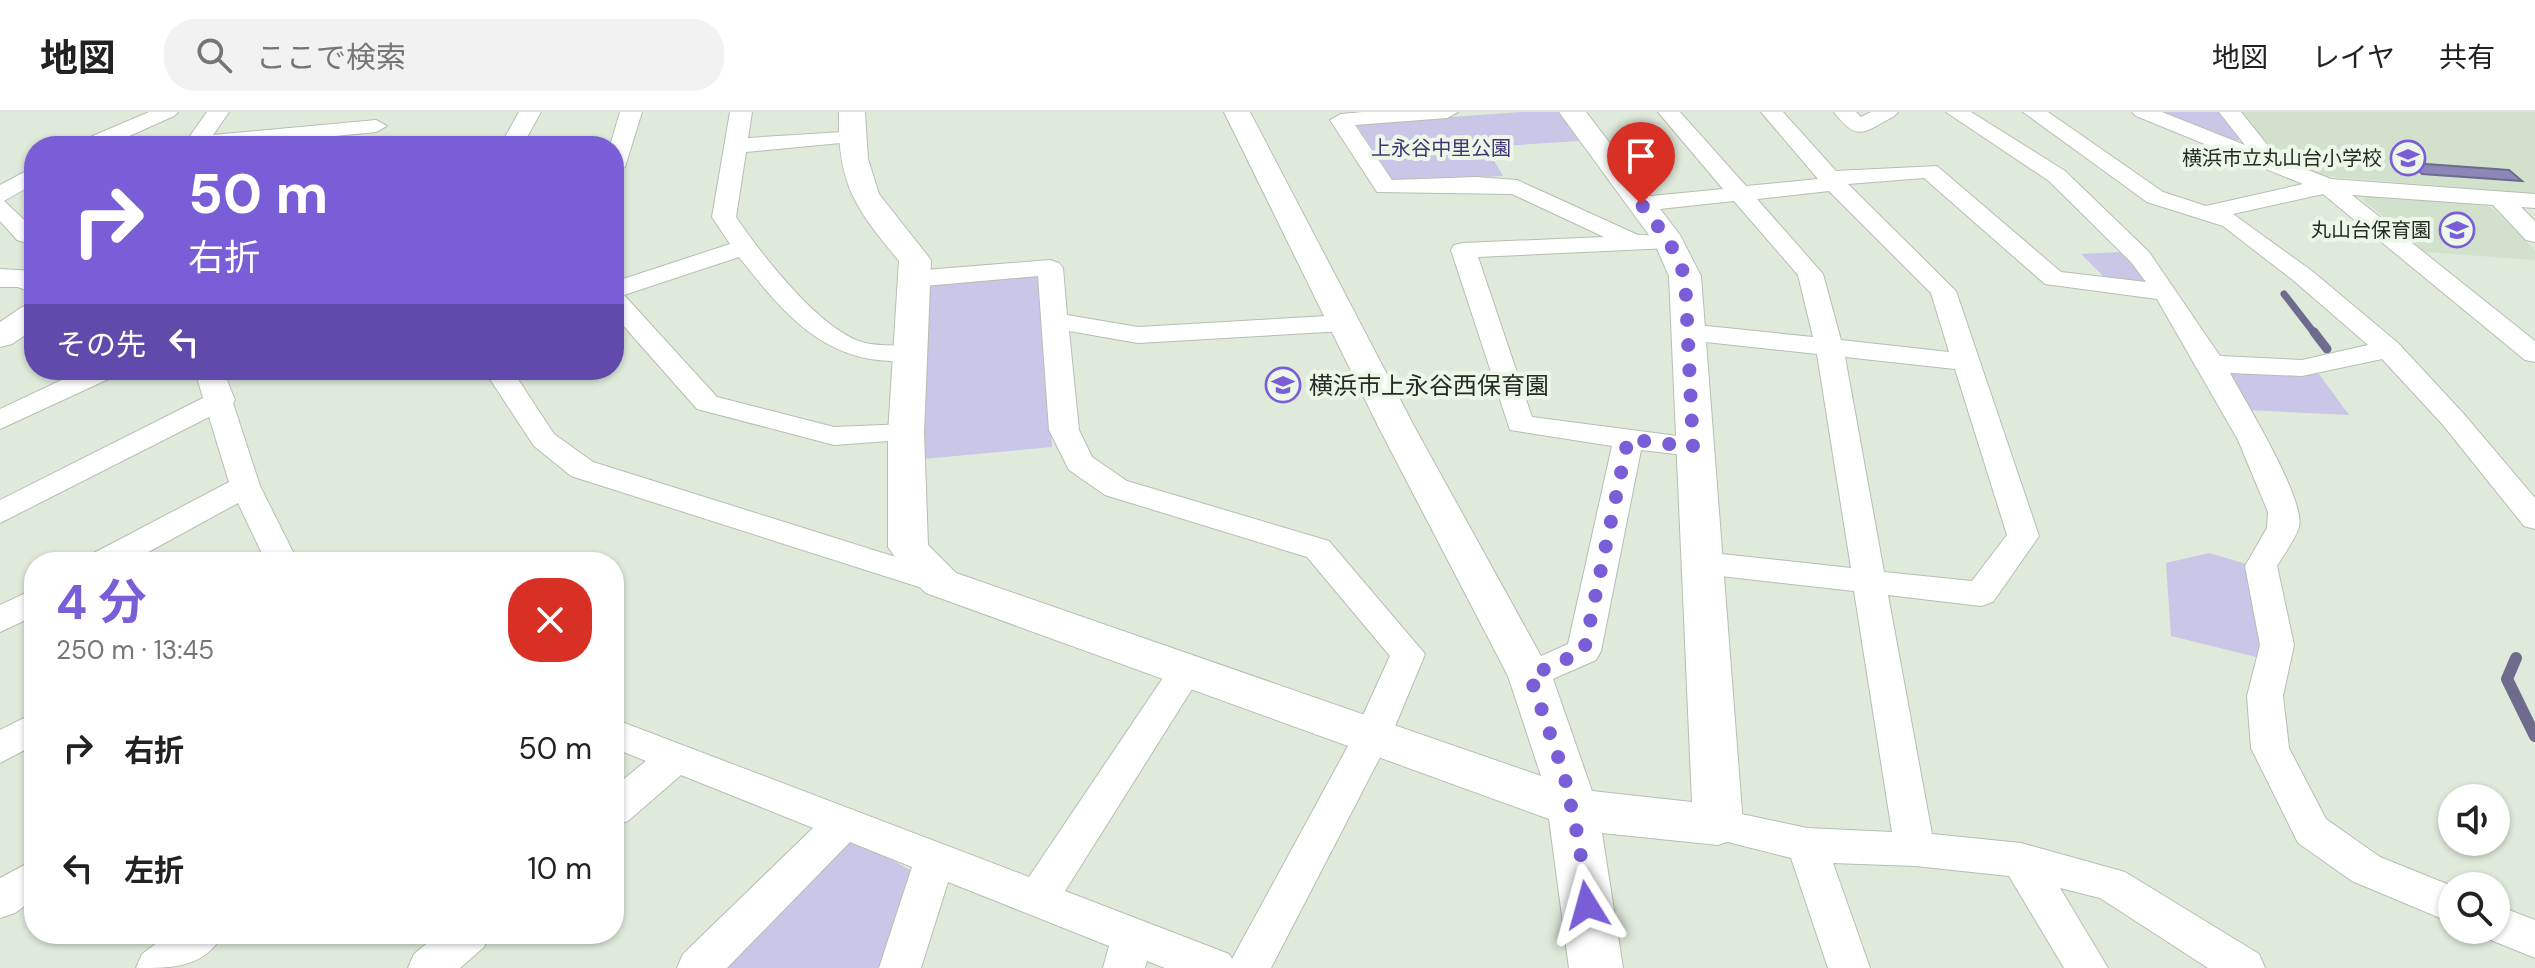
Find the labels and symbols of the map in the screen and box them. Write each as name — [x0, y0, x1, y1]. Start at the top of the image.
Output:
pin — [1607, 122, 1675, 204]
park label: 上永谷中里公園 — [1371, 135, 1511, 161]
school or university icon: 横浜市立丸山台小学校 — [2389, 139, 2427, 177]
place label: 横浜市立丸山台小学校 — [2182, 145, 2382, 171]
school or university icon: 丸山台保育園 — [2438, 211, 2476, 249]
place label: 丸山台保育園 — [2311, 217, 2431, 243]
school or university icon: 横浜市上永谷西保育園 — [1264, 366, 1302, 404]
place label: 横浜市上永谷西保育園 — [1309, 370, 1549, 401]
position arrow — [1545, 863, 1629, 947]

